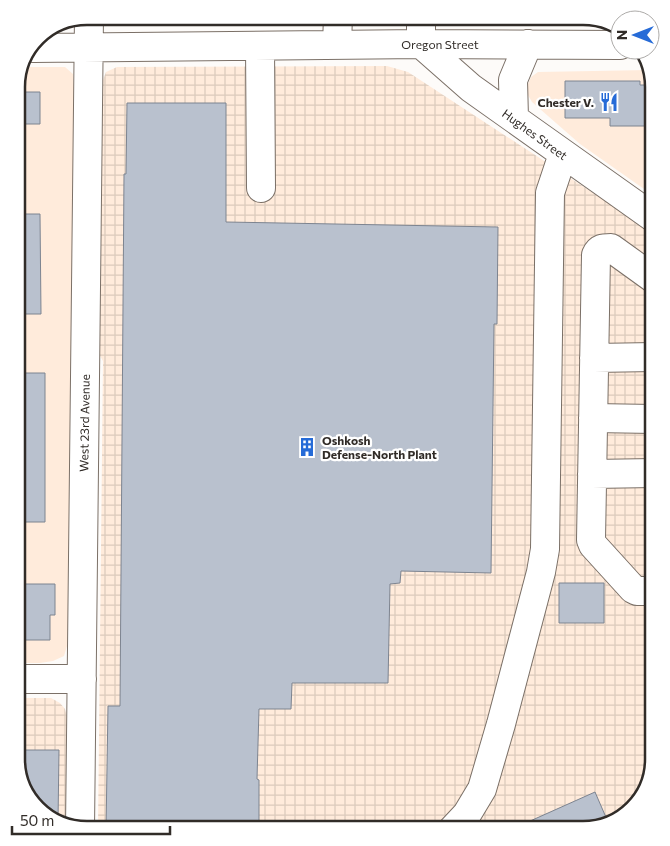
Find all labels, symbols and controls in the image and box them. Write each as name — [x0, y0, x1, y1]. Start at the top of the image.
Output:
north arrow — [610, 10, 660, 60]
text: N — [613, 30, 630, 40]
street label: Oregon Street — [401, 37, 479, 51]
restaurant icon: Chester V. — [598, 91, 620, 113]
place label: Chester V. — [537, 95, 594, 109]
street label: Hughes Street — [500, 106, 570, 162]
street label: West 23rd Avenue — [76, 374, 92, 472]
place label: Oshkosh Defense-North Plant — [322, 433, 437, 461]
building icon: Oshkosh Defense-North Plant — [296, 436, 318, 458]
scale bar — [12, 804, 170, 836]
text: 50 m — [20, 811, 54, 829]

